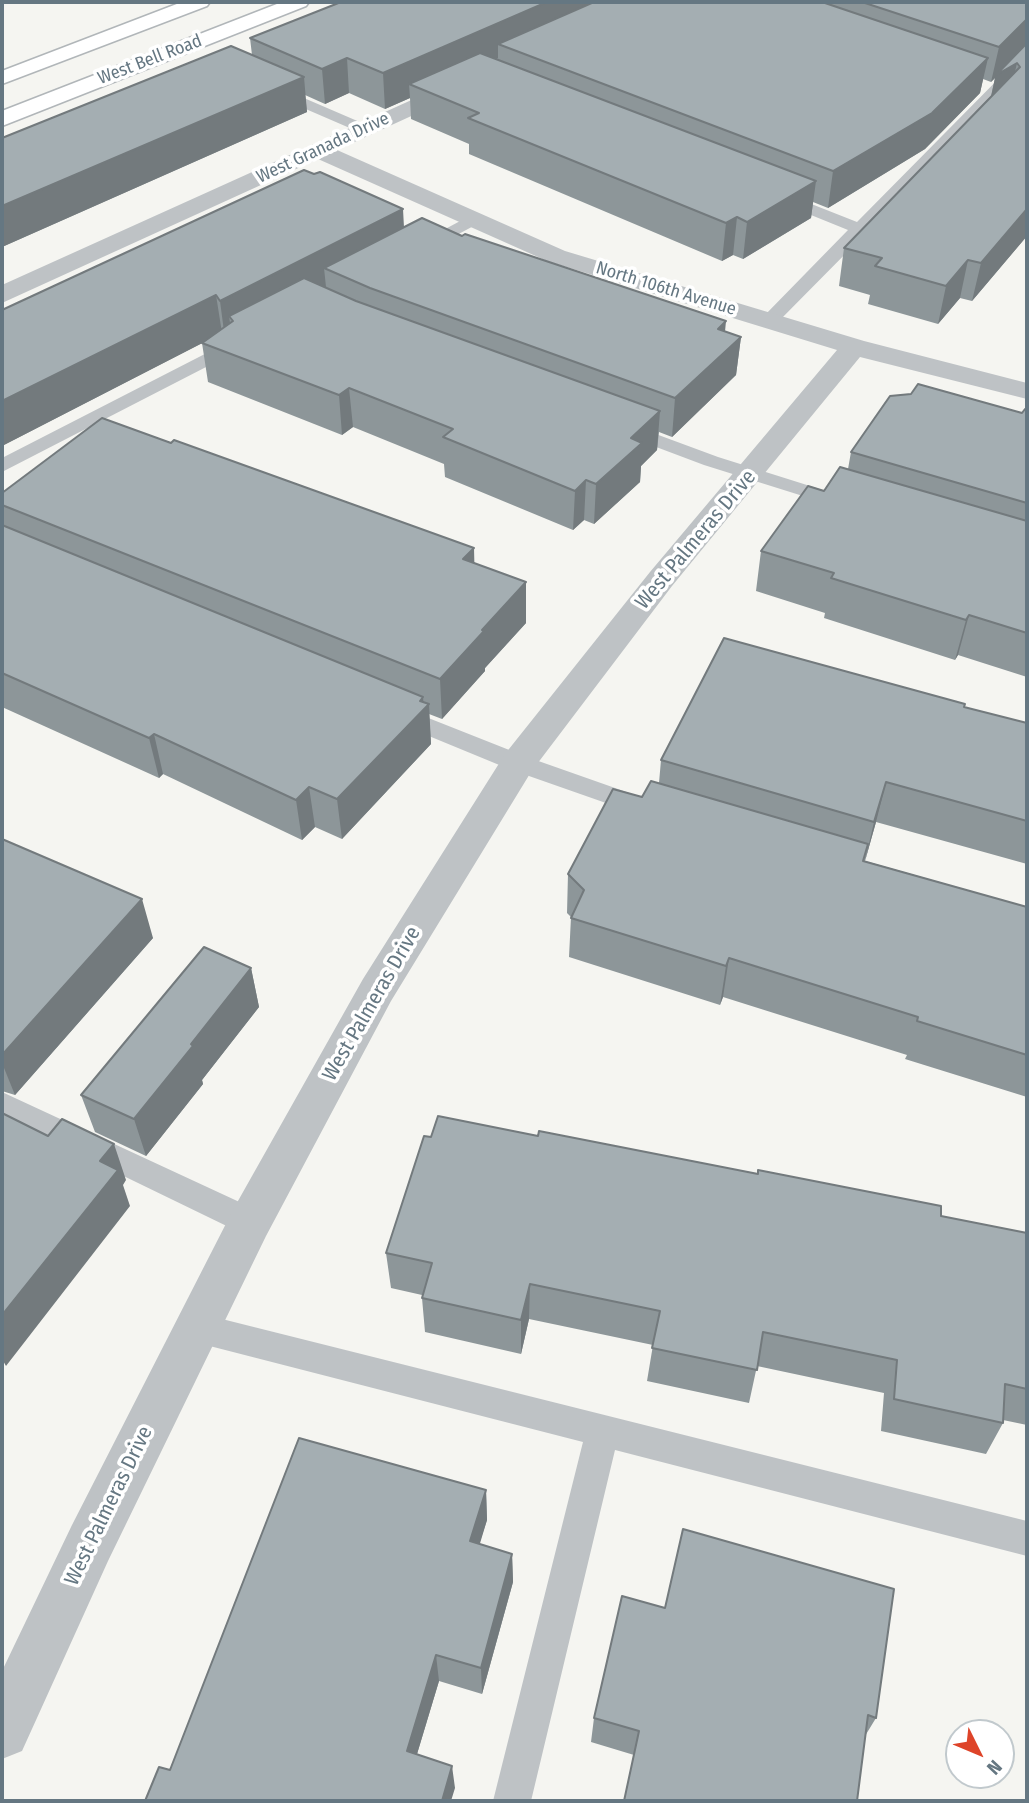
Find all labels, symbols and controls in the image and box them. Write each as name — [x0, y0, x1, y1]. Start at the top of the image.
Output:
street label: West Bell Road — [95, 30, 205, 90]
street label: West Granada Drive — [253, 108, 393, 188]
street label: North 106th Avenue — [593, 257, 739, 321]
street label: West Palmeras Drive — [630, 465, 762, 615]
street label: West Palmeras Drive — [318, 922, 426, 1086]
street label: West Palmeras Drive — [60, 1422, 158, 1590]
north arrow — [945, 1719, 1015, 1789]
text: N — [982, 1755, 1007, 1779]

